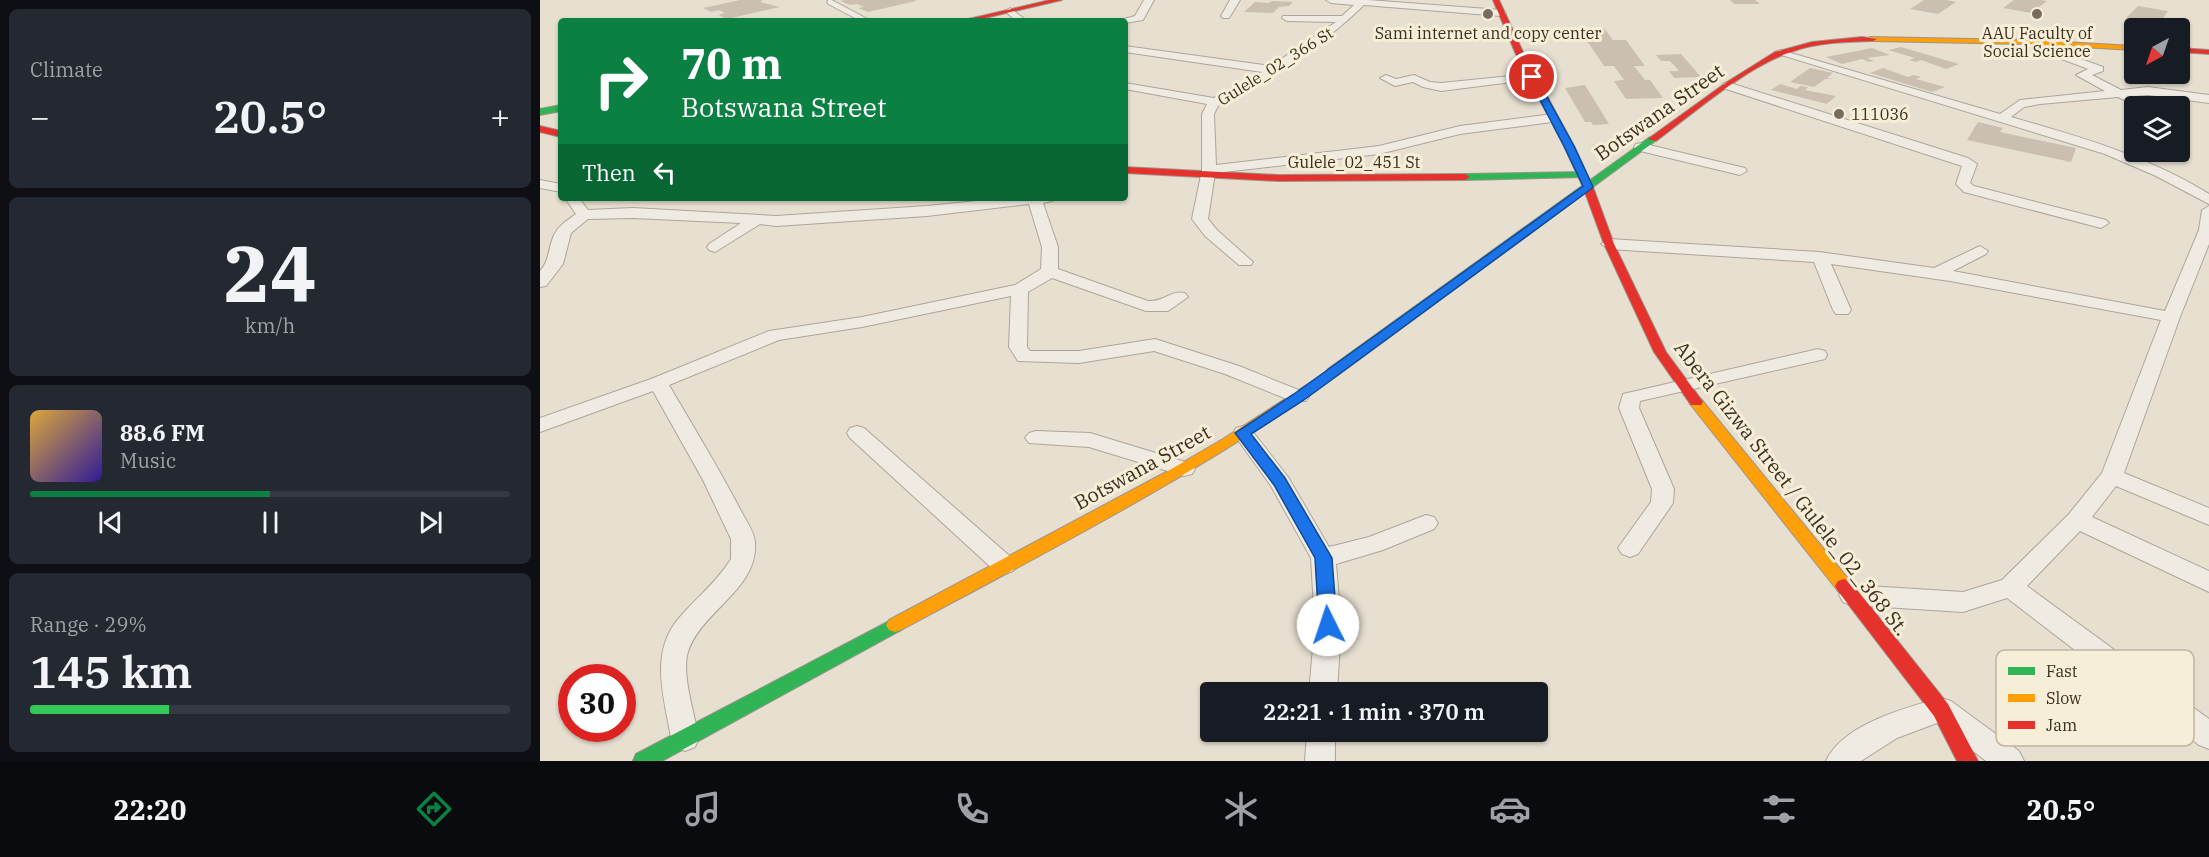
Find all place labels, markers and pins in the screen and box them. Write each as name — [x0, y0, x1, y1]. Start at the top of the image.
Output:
marker: Sami internet and copy center — [1481, 7, 1495, 21]
marker: AAU Faculty of Social Science — [2030, 7, 2044, 21]
place label: Sami internet and copy center — [1375, 23, 1601, 43]
place label: AAU Faculty of Social Science — [1982, 23, 2094, 61]
pin — [1506, 51, 1557, 102]
place label: 111036 — [1851, 104, 1909, 124]
marker: 111036 — [1832, 107, 1846, 121]

